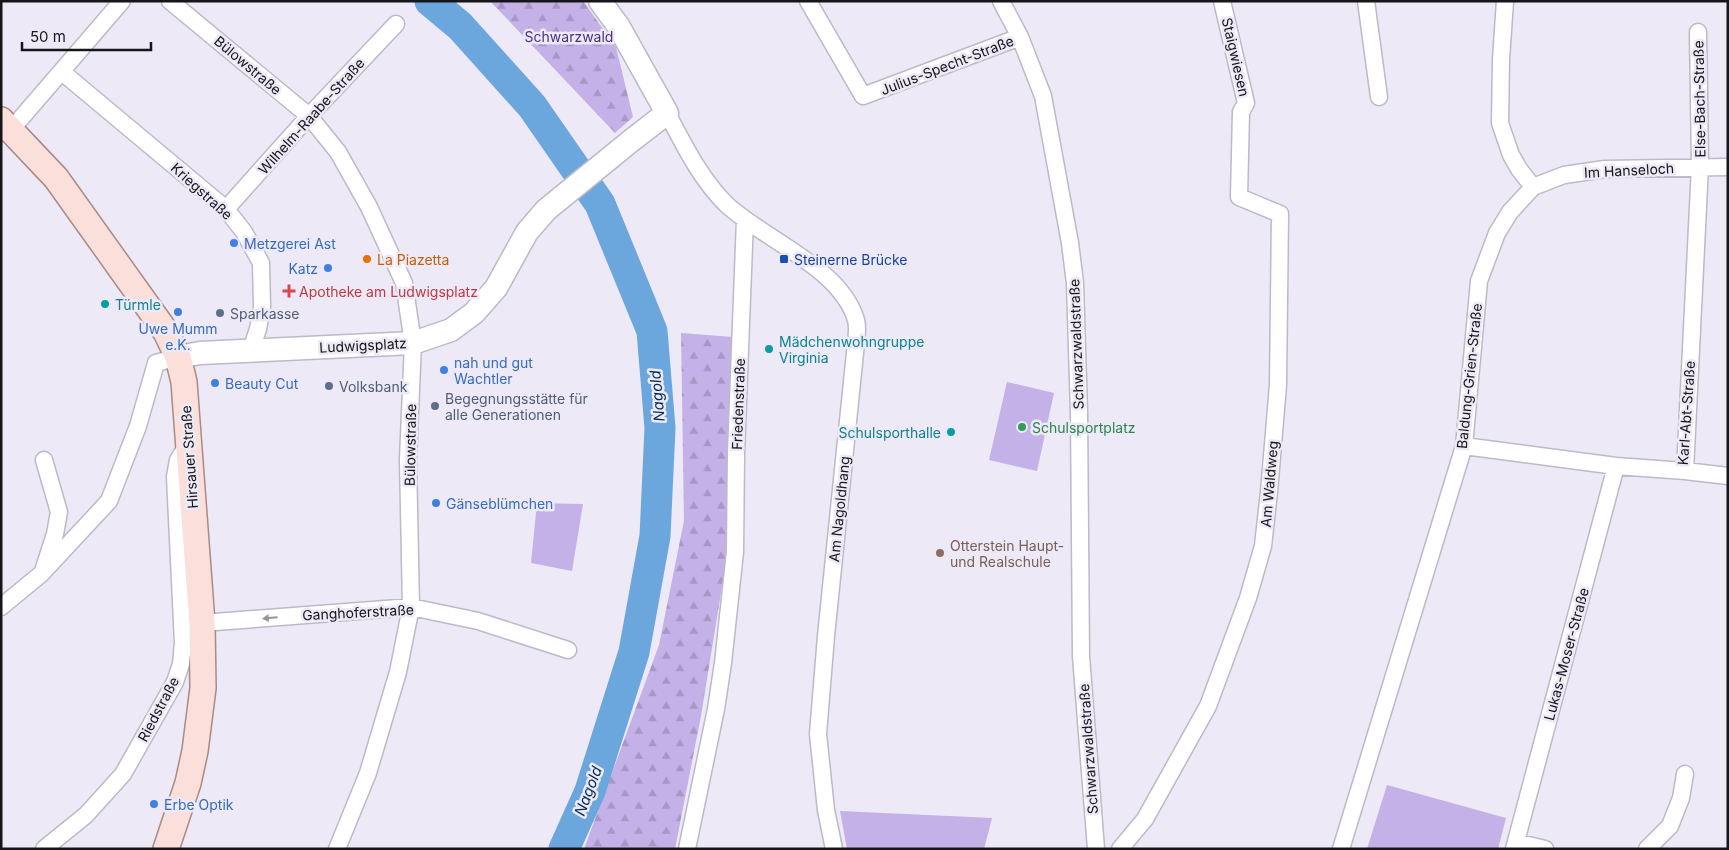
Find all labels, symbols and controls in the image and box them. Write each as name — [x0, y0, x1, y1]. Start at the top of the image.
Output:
street label: Staigwiesen — [1219, 16, 1253, 98]
scale bar — [22, 20, 151, 52]
text: 50 m — [30, 27, 66, 46]
park label: Schwarzwald — [525, 28, 613, 45]
street label: Bülowstraße — [211, 32, 285, 98]
street label: Julius-Specht-Straße — [878, 32, 1016, 98]
street label: Else-Bach-Straße — [1689, 40, 1709, 158]
street label: Wilhelm-Raabe-Straße — [254, 54, 368, 178]
street label: Kriegstraße — [168, 159, 236, 223]
street label: Im Hanseloch — [1584, 159, 1674, 181]
place label: Metzgerei Ast — [244, 235, 336, 252]
marker: Metzgerei Ast — [228, 237, 240, 249]
place label: La Piazetta — [377, 251, 449, 268]
place label: Steinerne Brücke — [794, 251, 908, 268]
marker: La Piazetta — [361, 253, 373, 265]
marker: Steinerne Brücke — [778, 253, 790, 265]
place label: Katz — [288, 260, 318, 277]
marker: Katz — [322, 262, 334, 274]
street label: Schwarzwaldstraße — [1065, 278, 1087, 410]
place label: Apotheke am Ludwigsplatz — [299, 283, 478, 300]
marker: Apotheke am Ludwigsplatz — [283, 285, 295, 297]
place label: Türmle — [115, 296, 161, 313]
marker: Türmle — [99, 298, 111, 310]
street label: Baldung-Grien-Straße — [1453, 302, 1485, 450]
place label: Sparkasse — [230, 305, 300, 322]
marker: Uwe Mumm e.K. — [172, 306, 184, 318]
marker: Sparkasse — [214, 307, 226, 319]
place label: Uwe Mumm e.K. — [138, 320, 218, 353]
place label: Mädchenwohngruppe Virginia — [779, 333, 924, 366]
street label: Ludwigsplatz — [319, 334, 407, 356]
marker: Mädchenwohngruppe Virginia — [763, 343, 775, 355]
place label: nah und gut Wachtler — [454, 354, 533, 387]
street label: Friedenstraße — [728, 358, 748, 450]
street label: Karl-Abt-Straße — [1674, 360, 1698, 466]
marker: nah und gut Wachtler — [438, 364, 450, 376]
water label: Nagold — [645, 369, 669, 423]
place label: Beauty Cut — [225, 375, 299, 392]
marker: Beauty Cut — [209, 377, 221, 389]
place label: Volksbank — [339, 378, 408, 395]
marker: Volksbank — [323, 380, 335, 392]
place label: Begegnungsstätte für alle Generationen — [445, 390, 588, 423]
marker: Begegnungsstätte für alle Generationen — [429, 400, 441, 412]
street label: Bülowstraße — [401, 404, 419, 486]
street label: Hirsauer Straße — [177, 405, 201, 509]
place label: Schulsportplatz — [1032, 419, 1136, 436]
marker: Schulsportplatz — [1016, 421, 1028, 433]
place label: Schulsporthalle — [839, 424, 941, 441]
marker: Schulsporthalle — [945, 426, 957, 438]
street label: Am Waldweg — [1257, 440, 1281, 528]
street label: Am Nagoldhang — [825, 455, 853, 563]
place label: Gänseblümchen — [446, 495, 553, 512]
marker: Gänseblümchen — [430, 497, 442, 509]
place label: Otterstein Haupt- und Realschule — [950, 537, 1064, 570]
marker: Otterstein Haupt- und Realschule — [934, 547, 946, 559]
street label: Lukas-Moser-Straße — [1540, 586, 1592, 722]
street label: Ganghoferstraße — [302, 601, 414, 623]
one-way arrow — [262, 614, 278, 622]
street label: Riedstraße — [134, 674, 182, 744]
street label: Schwarzwaldstraße — [1075, 683, 1101, 815]
water label: Nagold — [570, 763, 606, 818]
place label: Erbe Optik — [164, 796, 234, 813]
marker: Erbe Optik — [148, 798, 160, 810]

